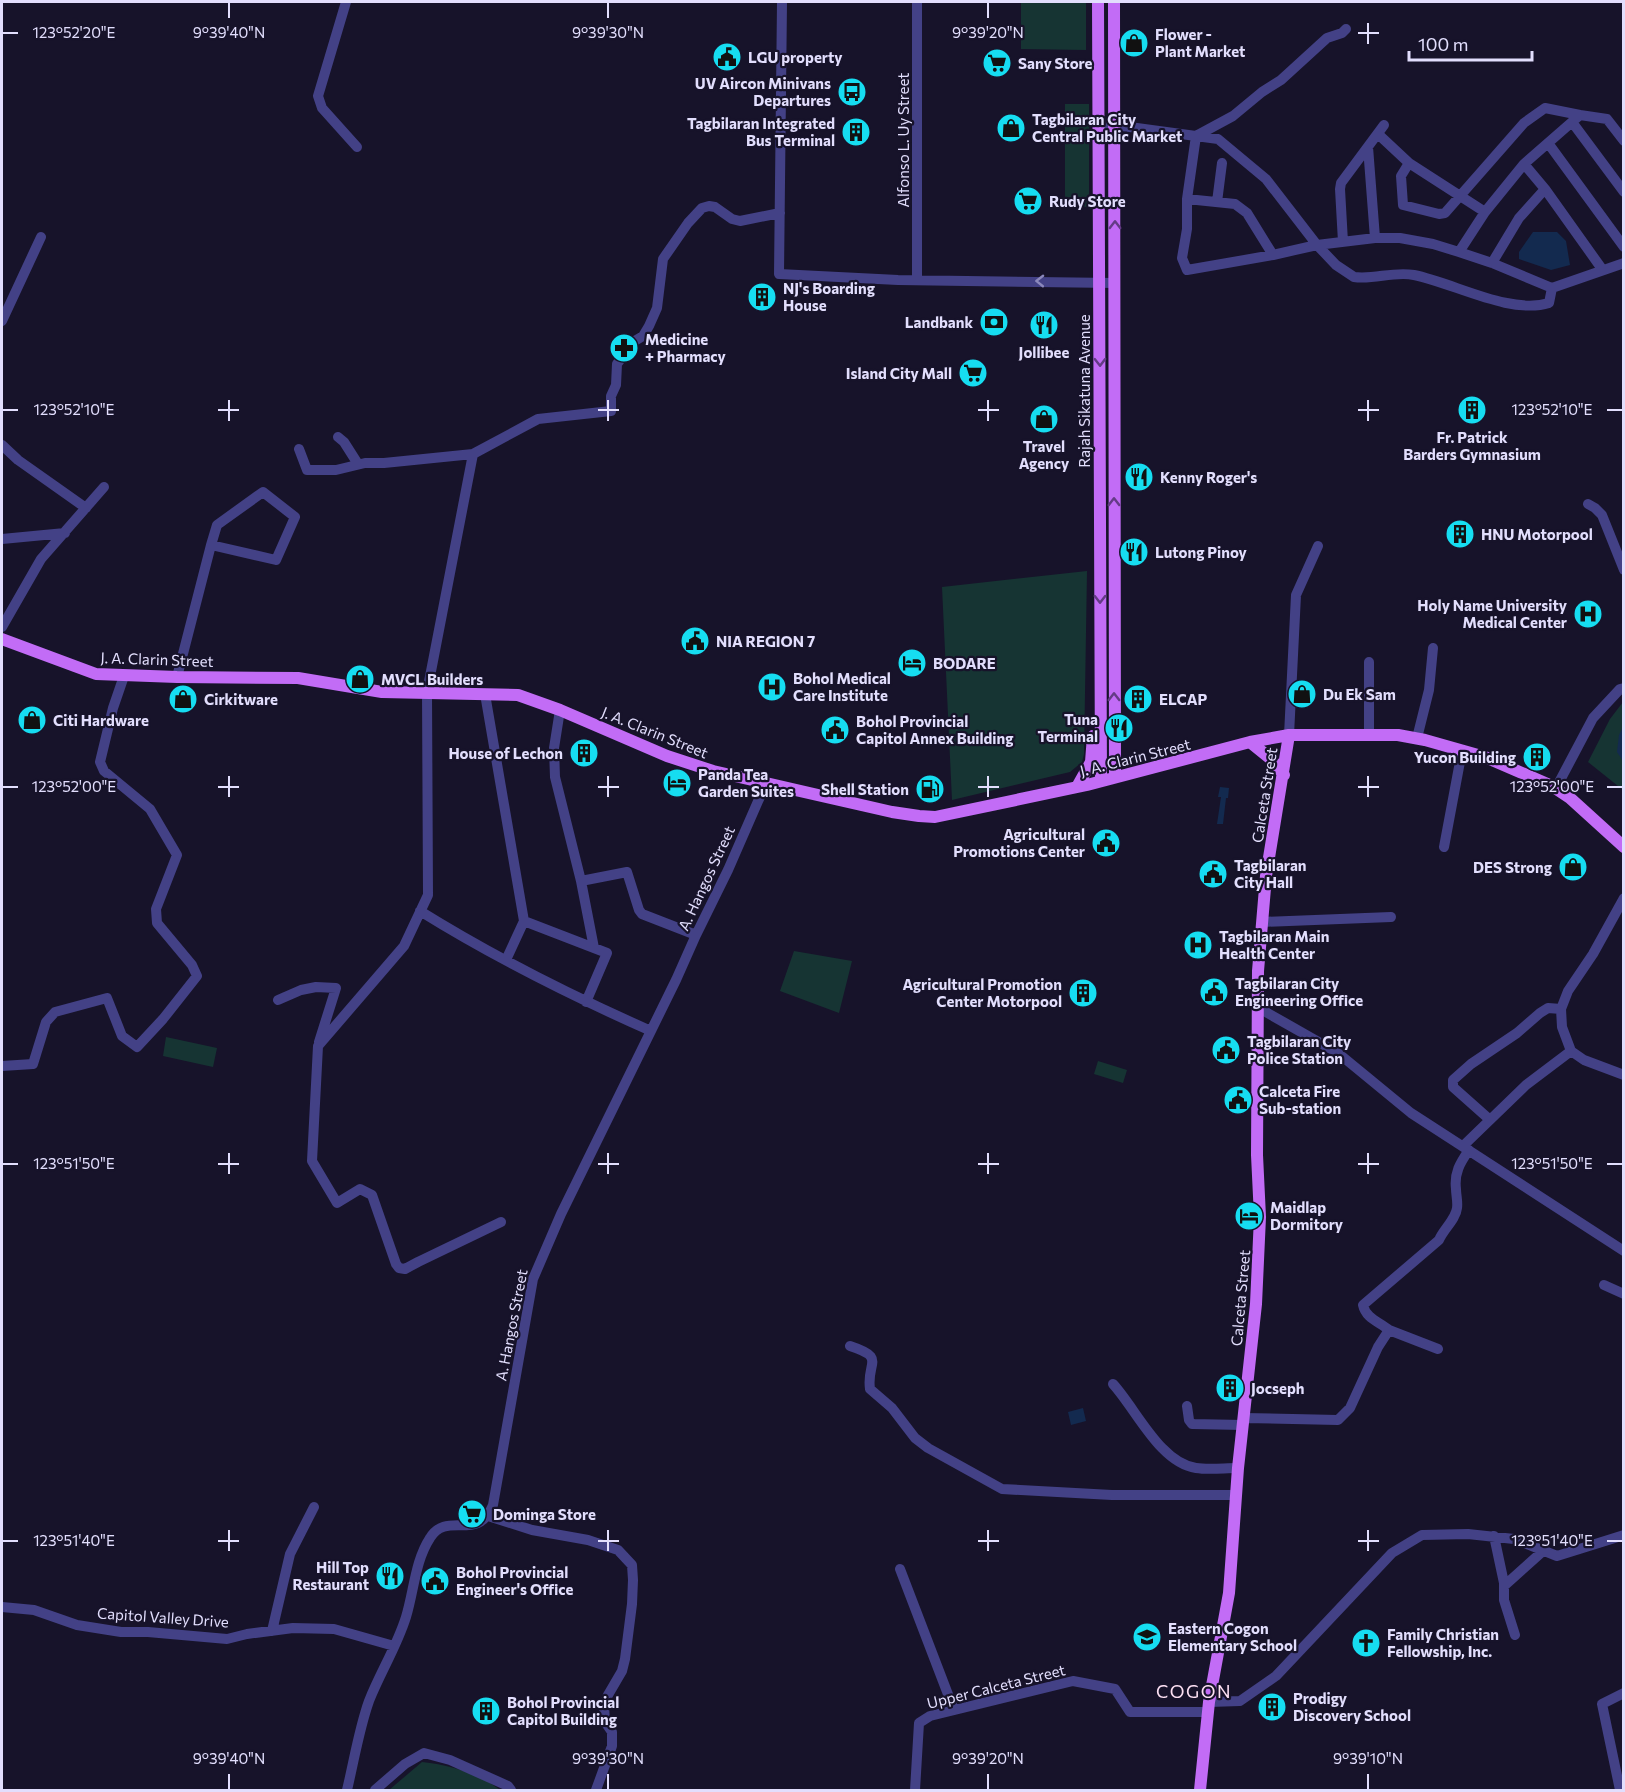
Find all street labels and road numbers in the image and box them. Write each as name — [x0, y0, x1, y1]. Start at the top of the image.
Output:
street label: Alfonso L. Uy Street — [894, 73, 912, 207]
street label: Rajah Sikatuna Avenue — [1075, 314, 1093, 468]
street label: J. A. Clarin Street — [100, 648, 214, 670]
street label: J. A. Clarin Street — [599, 702, 711, 762]
street label: J. A. Clarin Street — [1078, 735, 1192, 779]
street label: Calceta Street — [1248, 746, 1280, 844]
street label: A. Hangos Street — [674, 823, 738, 933]
street label: Calceta Street — [1227, 1249, 1253, 1347]
street label: A. Hangos Street — [491, 1268, 531, 1382]
street label: Capitol Valley Drive — [96, 1603, 230, 1631]
street label: Upper Calceta Street — [925, 1660, 1067, 1712]

